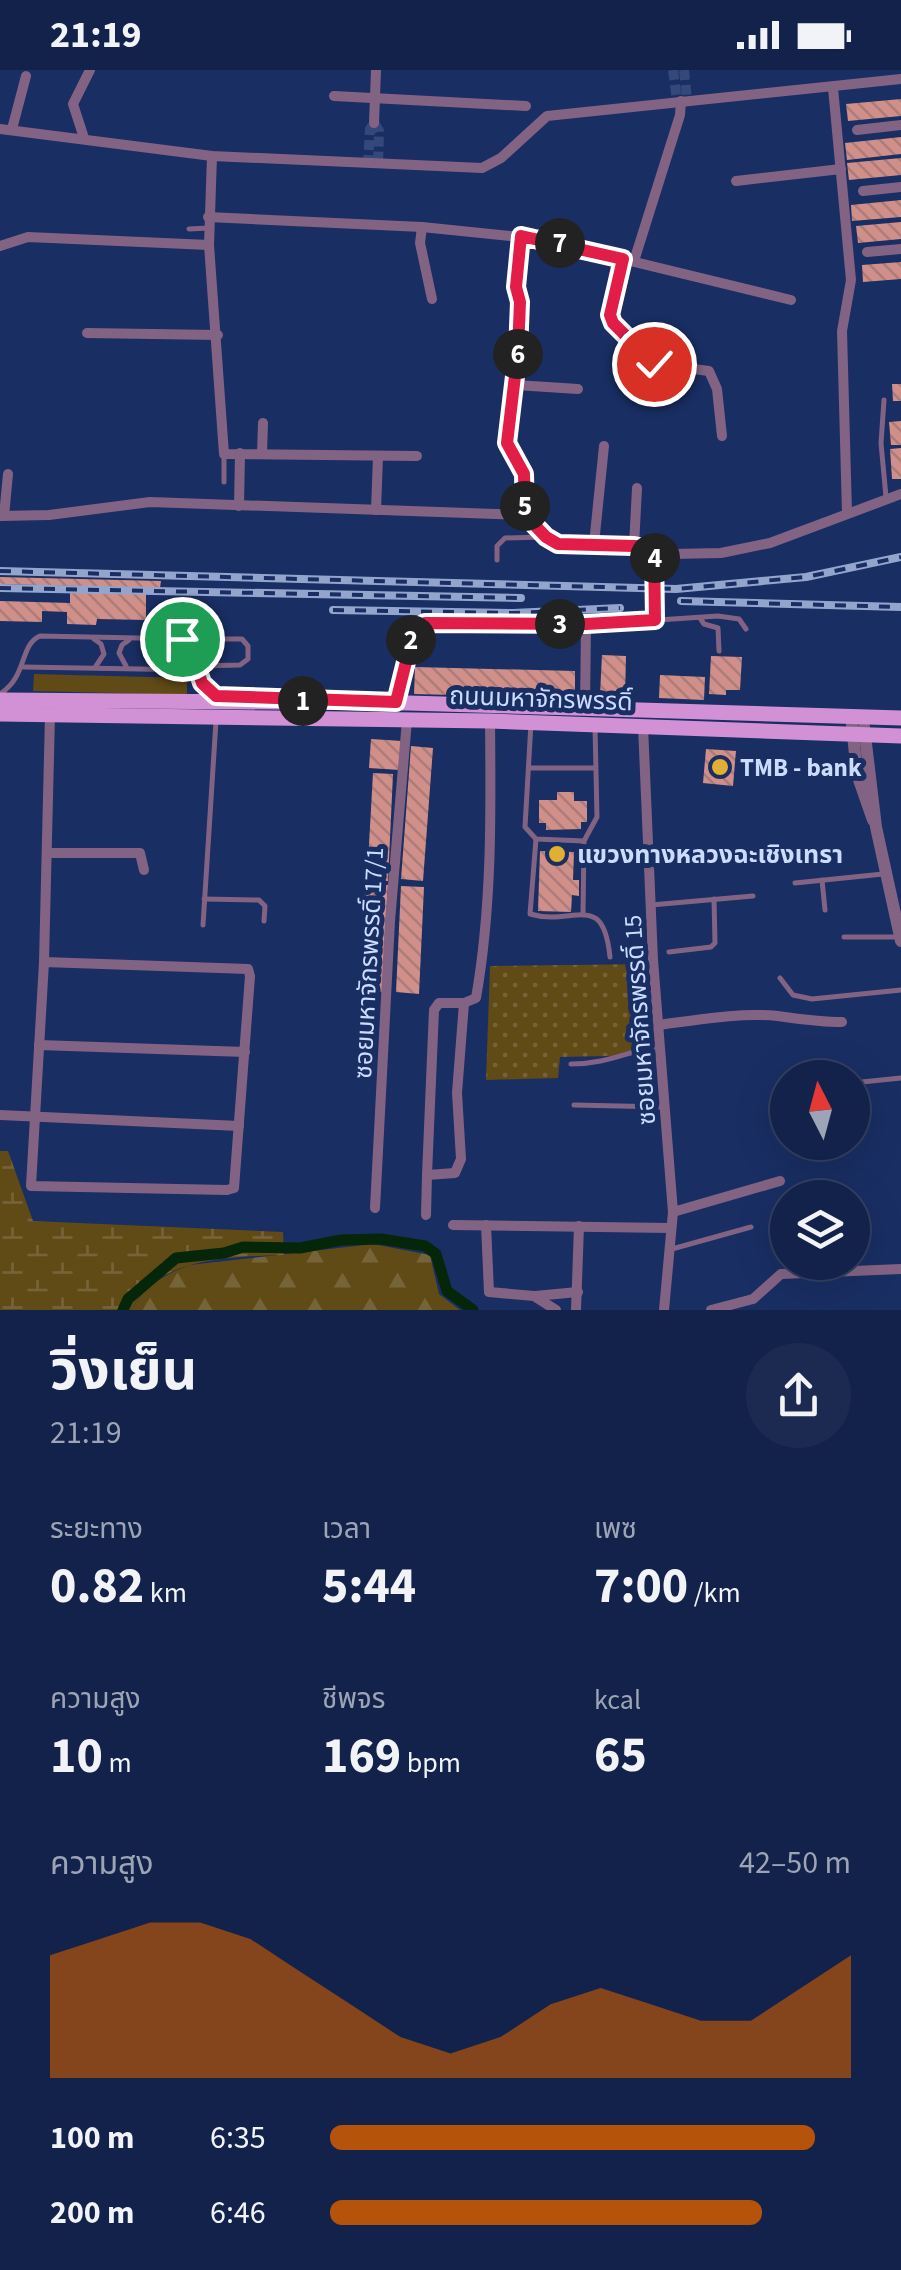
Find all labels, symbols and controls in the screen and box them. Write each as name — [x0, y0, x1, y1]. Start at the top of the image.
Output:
text: 21:19 — [50, 8, 142, 62]
pin: 7 — [535, 218, 585, 268]
text: 7 — [553, 223, 567, 263]
pin — [612, 322, 697, 407]
pin: 6 — [493, 329, 543, 379]
text: 6 — [511, 334, 525, 374]
icon: check — [627, 337, 682, 392]
pin: 5 — [500, 481, 550, 531]
text: 5 — [518, 486, 532, 526]
pin: 4 — [630, 533, 680, 583]
text: 4 — [648, 538, 662, 578]
pin — [140, 597, 225, 682]
pin: 3 — [535, 599, 585, 649]
text: 3 — [553, 604, 567, 644]
icon: arrive — [155, 612, 210, 667]
pin: 2 — [386, 615, 436, 665]
text: 2 — [404, 620, 418, 660]
pin: 1 — [278, 676, 328, 726]
street label: ถนนมหาจักรพรรดิ์ — [449, 678, 633, 720]
text: 1 — [296, 681, 310, 721]
place label: TMB - bank — [740, 750, 862, 786]
marker: TMB - bank — [709, 756, 731, 778]
place label: แขวงทางหลวงฉะเชิงเทรา — [577, 837, 843, 873]
marker: แขวงทางหลวงฉะเชิงเทรา — [546, 843, 568, 865]
street label: ซอยมหาจักรพรรดิ์ 17/1 — [345, 846, 393, 1080]
street label: ซอยมหาจักรพรรดิ์ 15 — [615, 914, 665, 1126]
north arrow — [770, 1060, 870, 1160]
map controls — [770, 1060, 870, 1280]
button: layers — [770, 1180, 870, 1280]
text: วิ่งเย็น — [50, 1333, 197, 1411]
button: share — [746, 1343, 851, 1448]
text: 21:19 — [50, 1410, 122, 1456]
text: ระยะทาง — [50, 1509, 143, 1549]
text: เวลา — [322, 1509, 371, 1549]
text: เพซ — [594, 1509, 637, 1549]
text: 0.82 — [50, 1551, 144, 1622]
text: 5:44 — [322, 1551, 416, 1622]
text: 7:00 — [594, 1551, 688, 1622]
text: km — [144, 1573, 187, 1613]
text: /km — [688, 1573, 741, 1613]
text: ความสูง — [50, 1679, 141, 1719]
text: ชีพจร — [322, 1679, 385, 1719]
text: kcal — [594, 1680, 641, 1720]
text: 65 — [594, 1720, 647, 1791]
text: 10 — [50, 1721, 103, 1792]
text: 169 — [322, 1721, 401, 1792]
text: m — [103, 1743, 132, 1783]
text: bpm — [401, 1743, 461, 1783]
text: 42–50 m — [739, 1840, 851, 1886]
text: ความสูง — [50, 1841, 154, 1887]
text: 100 m — [50, 2115, 135, 2161]
text: 6:35 — [210, 2115, 266, 2161]
text: 200 m — [50, 2190, 135, 2236]
text: 6:46 — [210, 2190, 266, 2236]

